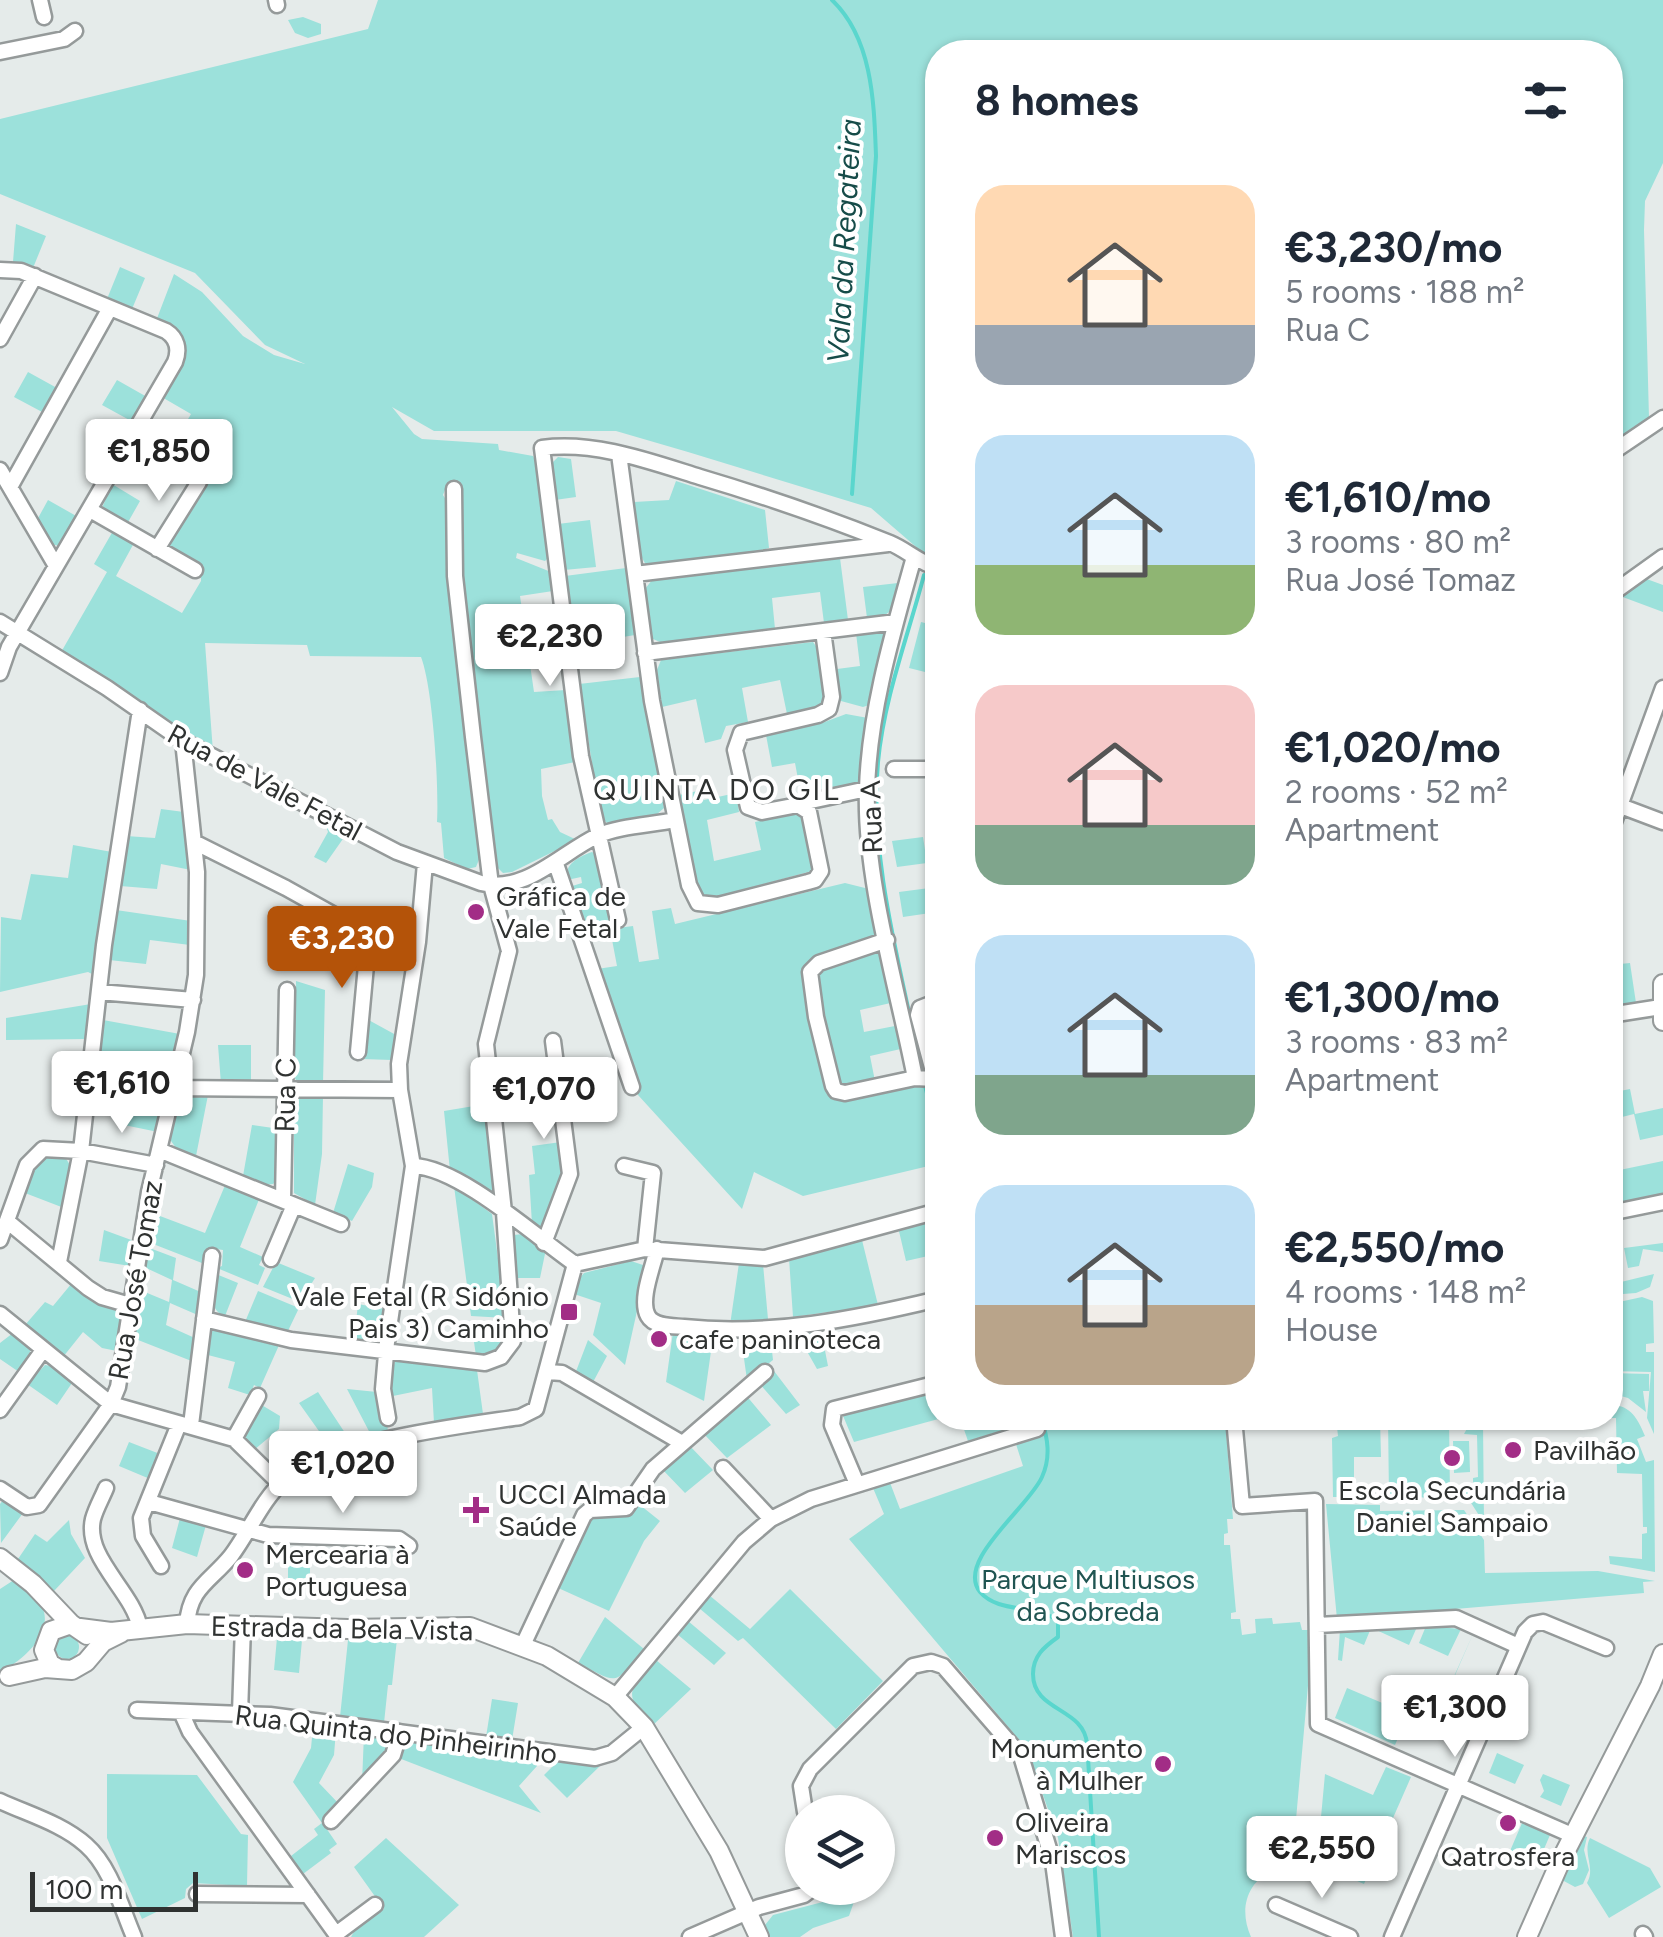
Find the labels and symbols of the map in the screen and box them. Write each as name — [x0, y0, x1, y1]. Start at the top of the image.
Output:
water label: Vala da Regateira — [819, 118, 869, 364]
pin: €1,850 — [78, 419, 240, 504]
pin: €2,230 — [469, 604, 631, 689]
street label: Rua de Vale Fetal — [162, 716, 368, 848]
district label: QUINTA DO GIL — [593, 771, 841, 808]
street label: Rua A — [853, 780, 889, 854]
place label: Gráfica de Vale Fetal — [496, 879, 626, 945]
marker: Gráfica de Vale Fetal — [465, 901, 487, 923]
pin: €3,230 — [261, 906, 423, 991]
pin: €1,610 — [41, 1051, 203, 1136]
street label: Rua C — [267, 1057, 303, 1133]
pin: €1,070 — [463, 1057, 625, 1142]
street label: Rua José Tomaz — [101, 1178, 169, 1382]
place label: Vale Fetal (R Sidónio Pais 3) Caminho — [291, 1279, 549, 1345]
marker: Vale Fetal (R Sidónio Pais 3) Caminho — [558, 1301, 580, 1323]
place label: cafe paninoteca — [679, 1322, 881, 1356]
marker: cafe paninoteca — [648, 1328, 670, 1350]
pin: €1,020 — [262, 1431, 424, 1516]
place label: Pavilhão — [1533, 1433, 1636, 1467]
marker: Pavilhão — [1502, 1439, 1524, 1461]
marker: Escola Secundária Daniel Sampaio — [1441, 1447, 1463, 1469]
place label: Escola Secundária Daniel Sampaio — [1338, 1473, 1566, 1539]
place label: UCCI Almada Saúde — [498, 1477, 667, 1543]
marker: UCCI Almada Saúde — [463, 1497, 489, 1523]
place label: Mercearia à Portuguesa — [265, 1537, 410, 1603]
marker: Mercearia à Portuguesa — [234, 1559, 256, 1581]
park label: Parque Multiusos da Sobreda — [981, 1562, 1195, 1628]
street label: Estrada da Bela Vista — [210, 1609, 474, 1647]
pin: €1,300 — [1374, 1675, 1536, 1760]
street label: Rua Quinta do Pinheirinho — [233, 1697, 559, 1771]
place label: Monumento à Mulher — [990, 1731, 1144, 1797]
marker: Monumento à Mulher — [1152, 1753, 1174, 1775]
place label: Oliveira Mariscos — [1015, 1805, 1126, 1871]
marker: Qatrosfera — [1497, 1812, 1519, 1834]
pin: €2,550 — [1241, 1816, 1403, 1901]
marker: Oliveira Mariscos — [984, 1827, 1006, 1849]
place label: Qatrosfera — [1441, 1839, 1575, 1873]
scale bar — [30, 1867, 198, 1912]

